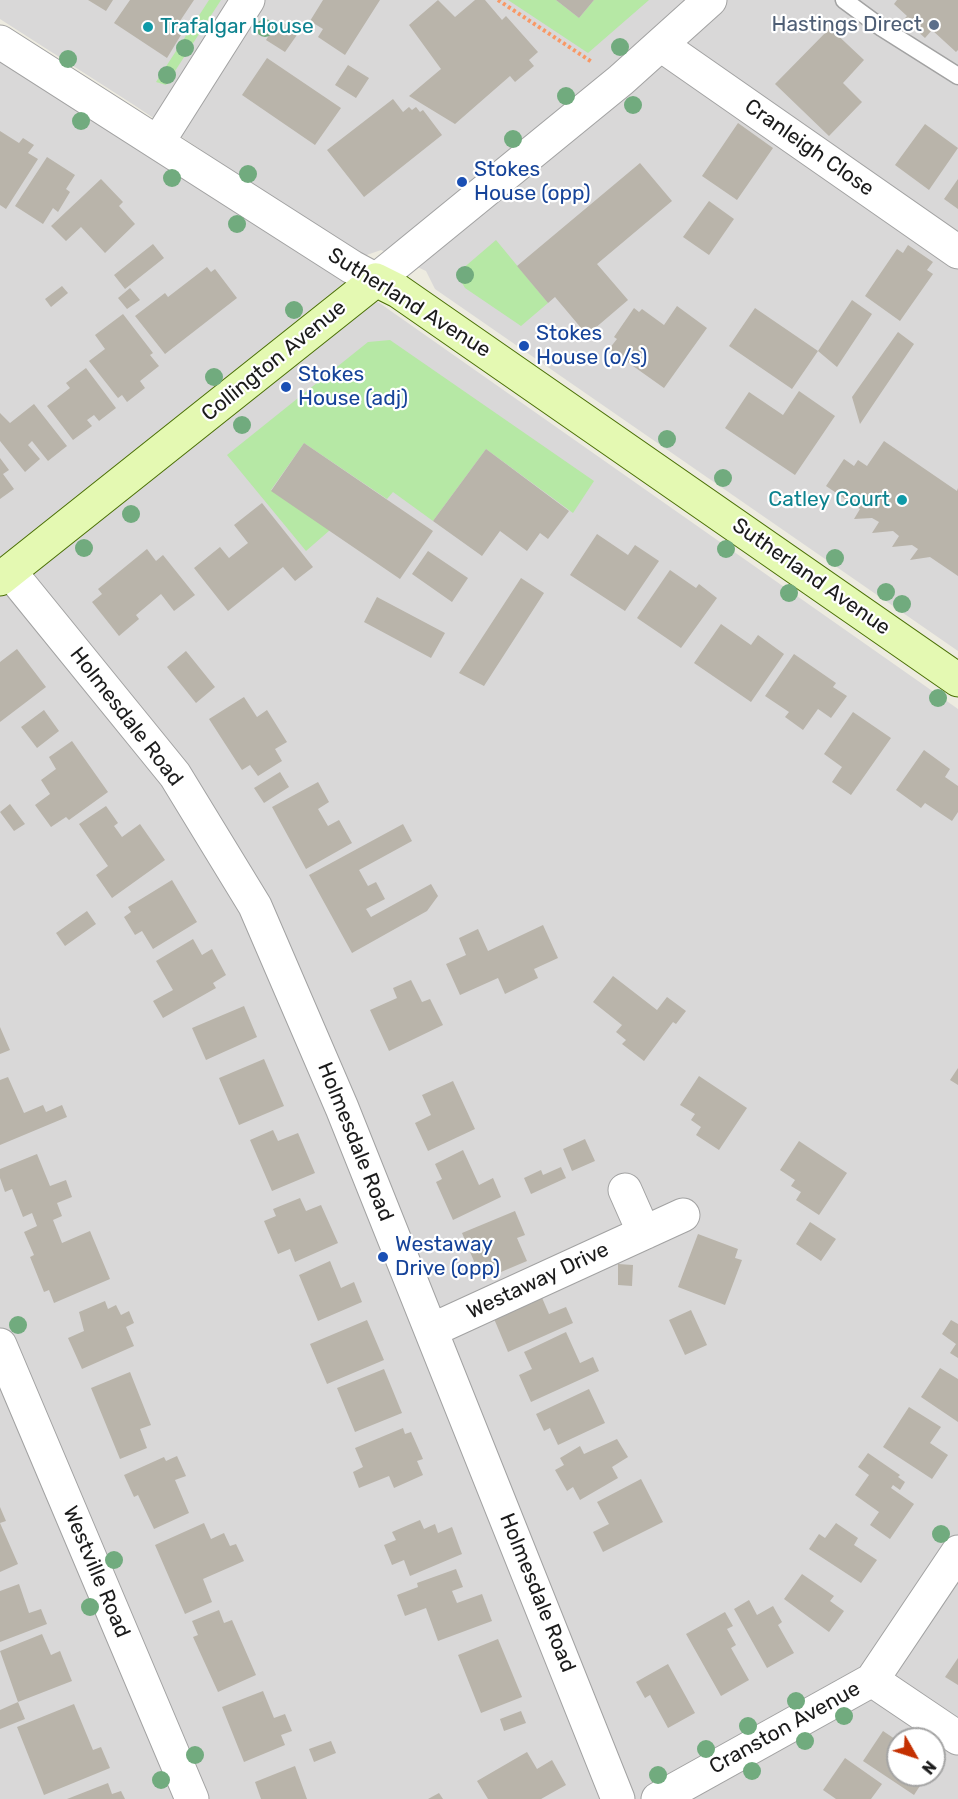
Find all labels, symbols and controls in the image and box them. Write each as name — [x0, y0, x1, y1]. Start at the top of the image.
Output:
place label: Hastings Direct — [771, 12, 922, 38]
place label: Trafalgar House — [160, 14, 314, 40]
marker: Hastings Direct — [927, 18, 941, 32]
marker: Trafalgar House — [141, 20, 155, 34]
street label: Cranleigh Close — [739, 94, 879, 202]
place label: Stokes House (opp) — [474, 157, 591, 207]
marker: Stokes House (opp) — [455, 175, 469, 189]
street label: Sutherland Avenue — [323, 243, 495, 363]
street label: Collington Avenue — [197, 295, 351, 427]
place label: Stokes House (o/s) — [536, 321, 647, 371]
marker: Stokes House (o/s) — [517, 339, 531, 353]
place label: Stokes House (adj) — [298, 362, 408, 412]
marker: Stokes House (adj) — [279, 380, 293, 394]
place label: Catley Court — [768, 487, 890, 513]
marker: Catley Court — [895, 493, 909, 507]
street label: Sutherland Avenue — [727, 513, 895, 641]
street label: Holmesdale Road — [64, 643, 188, 791]
street label: Holmesdale Road — [312, 1059, 398, 1225]
place label: Westaway Drive (opp) — [395, 1232, 500, 1282]
street label: Westaway Drive — [463, 1237, 613, 1325]
marker: Westaway Drive (opp) — [376, 1250, 390, 1264]
street label: Westville Road — [57, 1502, 135, 1642]
street label: Holmesdale Road — [494, 1510, 580, 1676]
street label: Cranston Avenue — [705, 1676, 865, 1780]
north arrow — [886, 1727, 946, 1787]
text: N — [918, 1757, 940, 1778]

